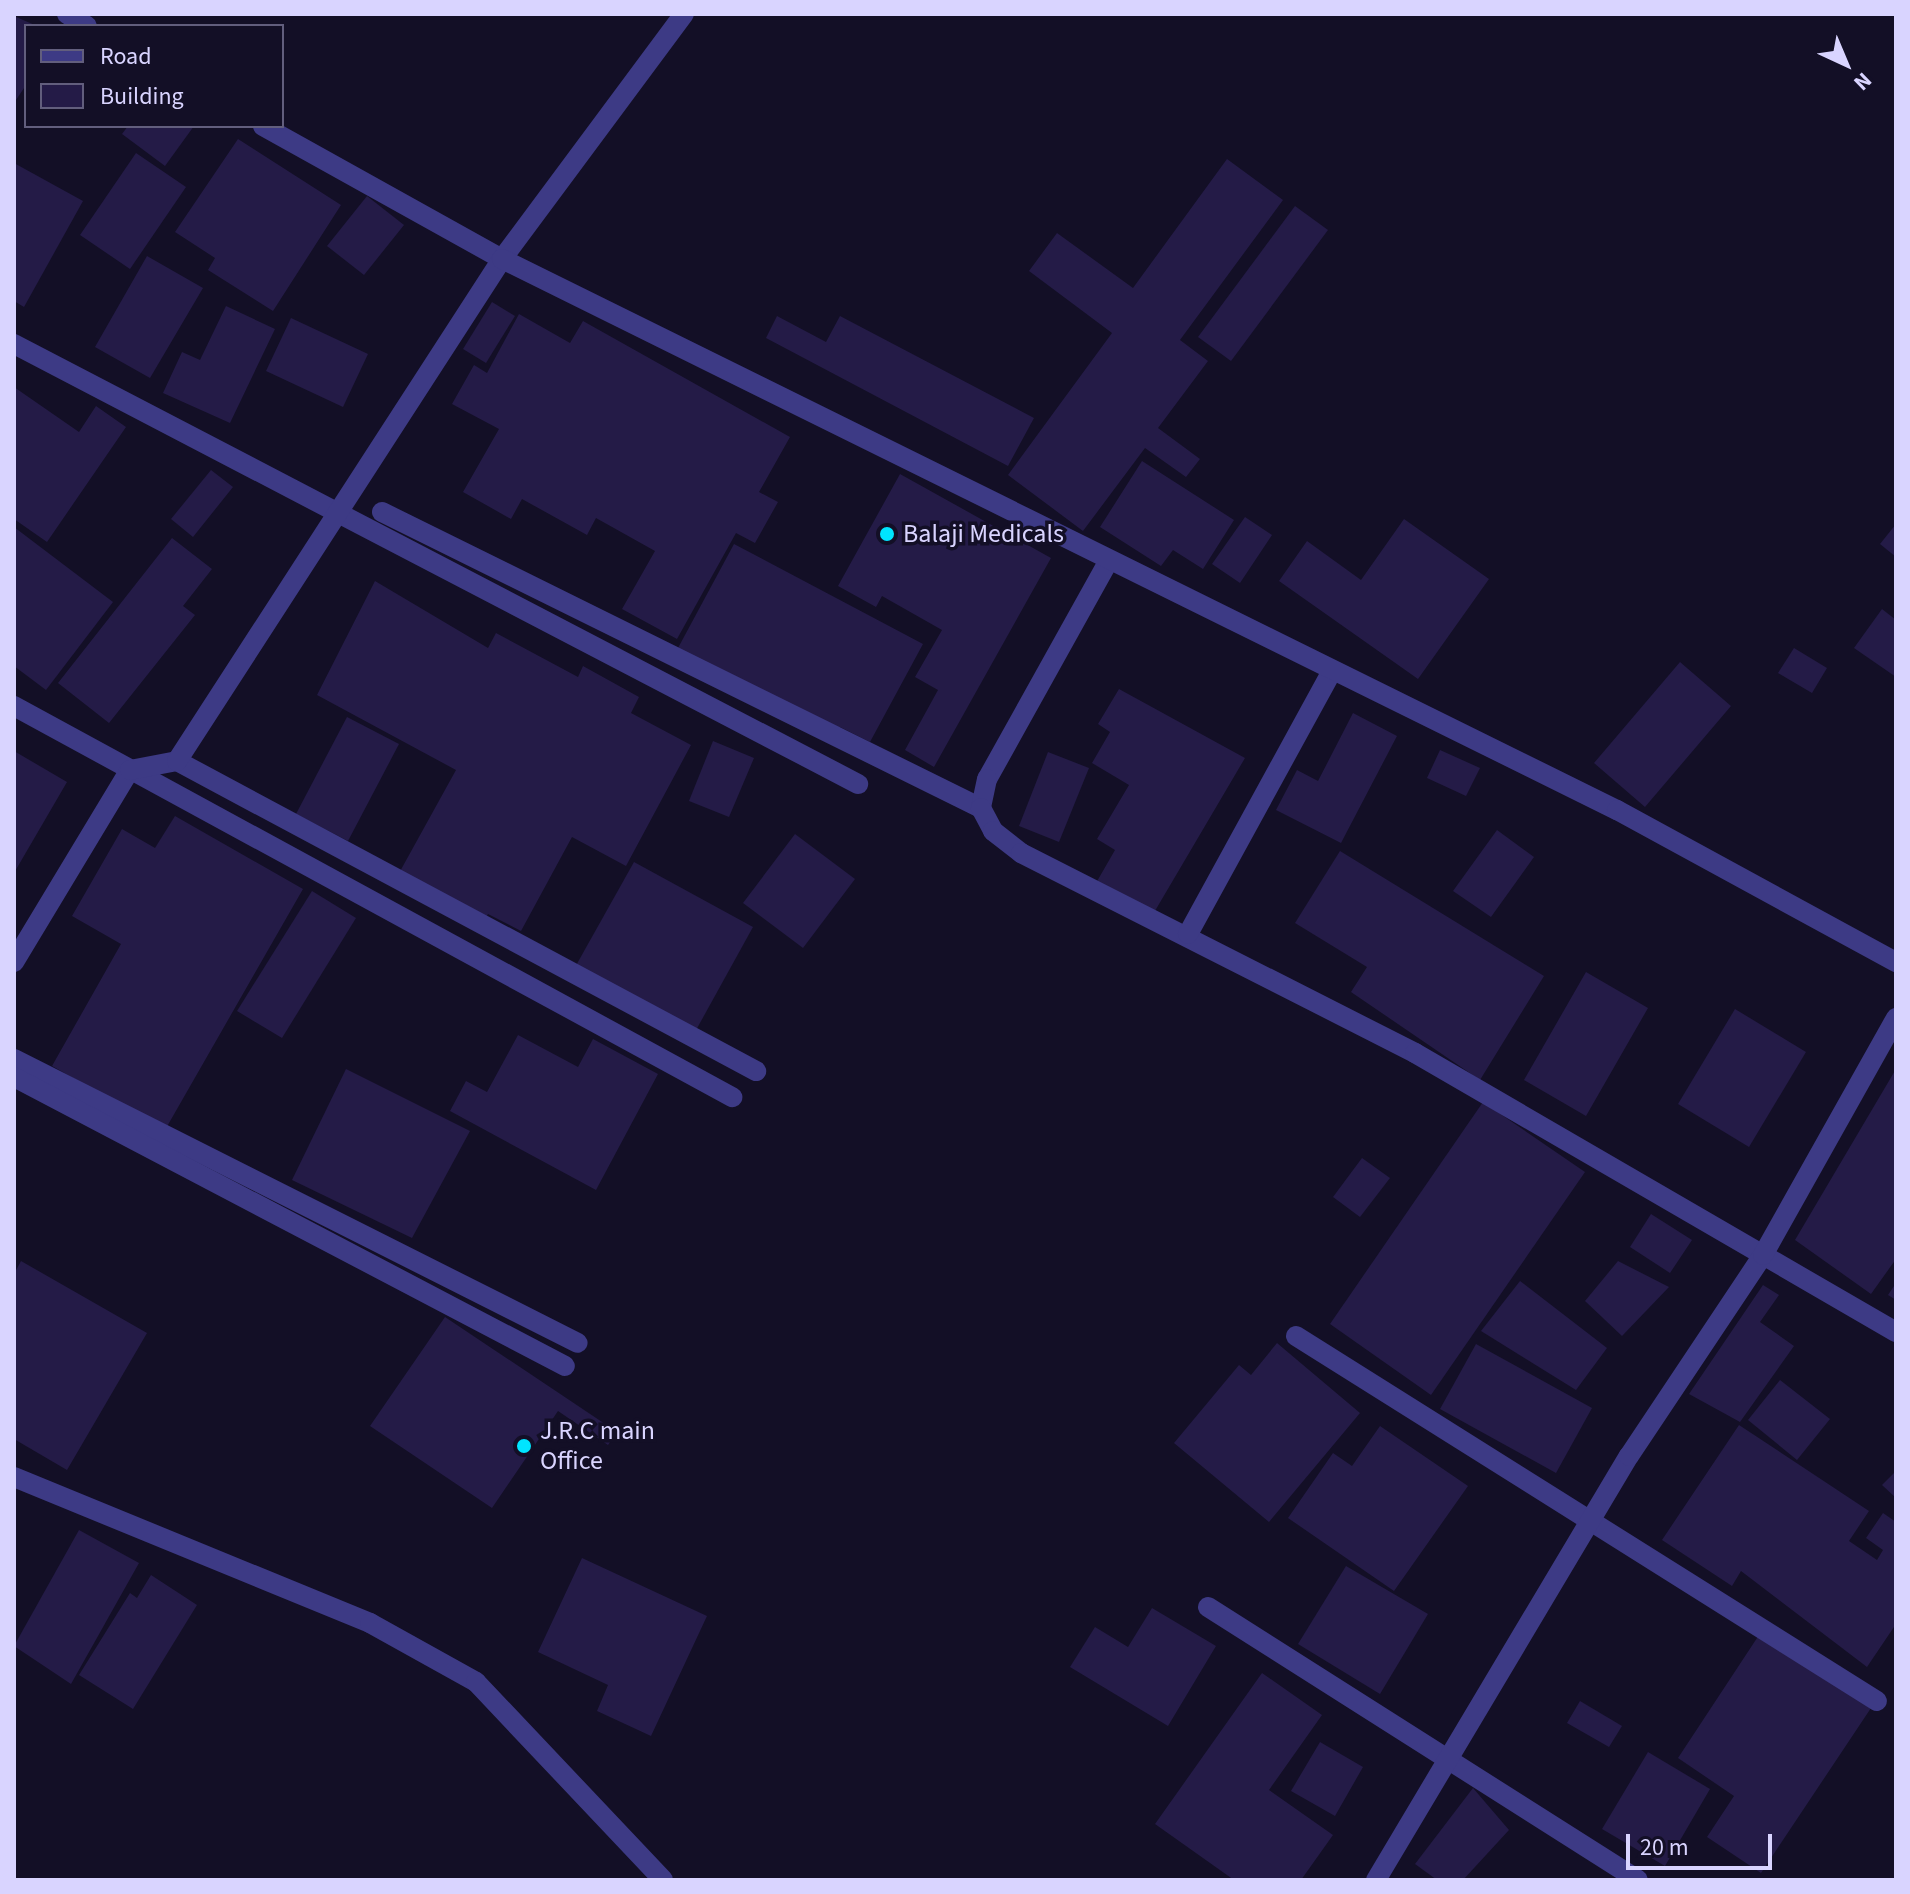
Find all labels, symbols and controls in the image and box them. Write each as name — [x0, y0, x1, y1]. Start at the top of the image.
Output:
legend — [24, 24, 284, 128]
north arrow — [1806, 24, 1886, 104]
text: Road — [100, 39, 152, 74]
text: N — [1846, 65, 1879, 98]
text: Building — [100, 79, 184, 114]
place label: Balaji Medicals — [903, 518, 1064, 550]
marker: Balaji Medicals — [878, 525, 896, 543]
place label: J.R.C main Office — [540, 1415, 655, 1476]
marker: J.R.C main Office — [515, 1437, 533, 1455]
scale bar — [1630, 1818, 1776, 1868]
text: 20 m — [1640, 1830, 1689, 1865]

